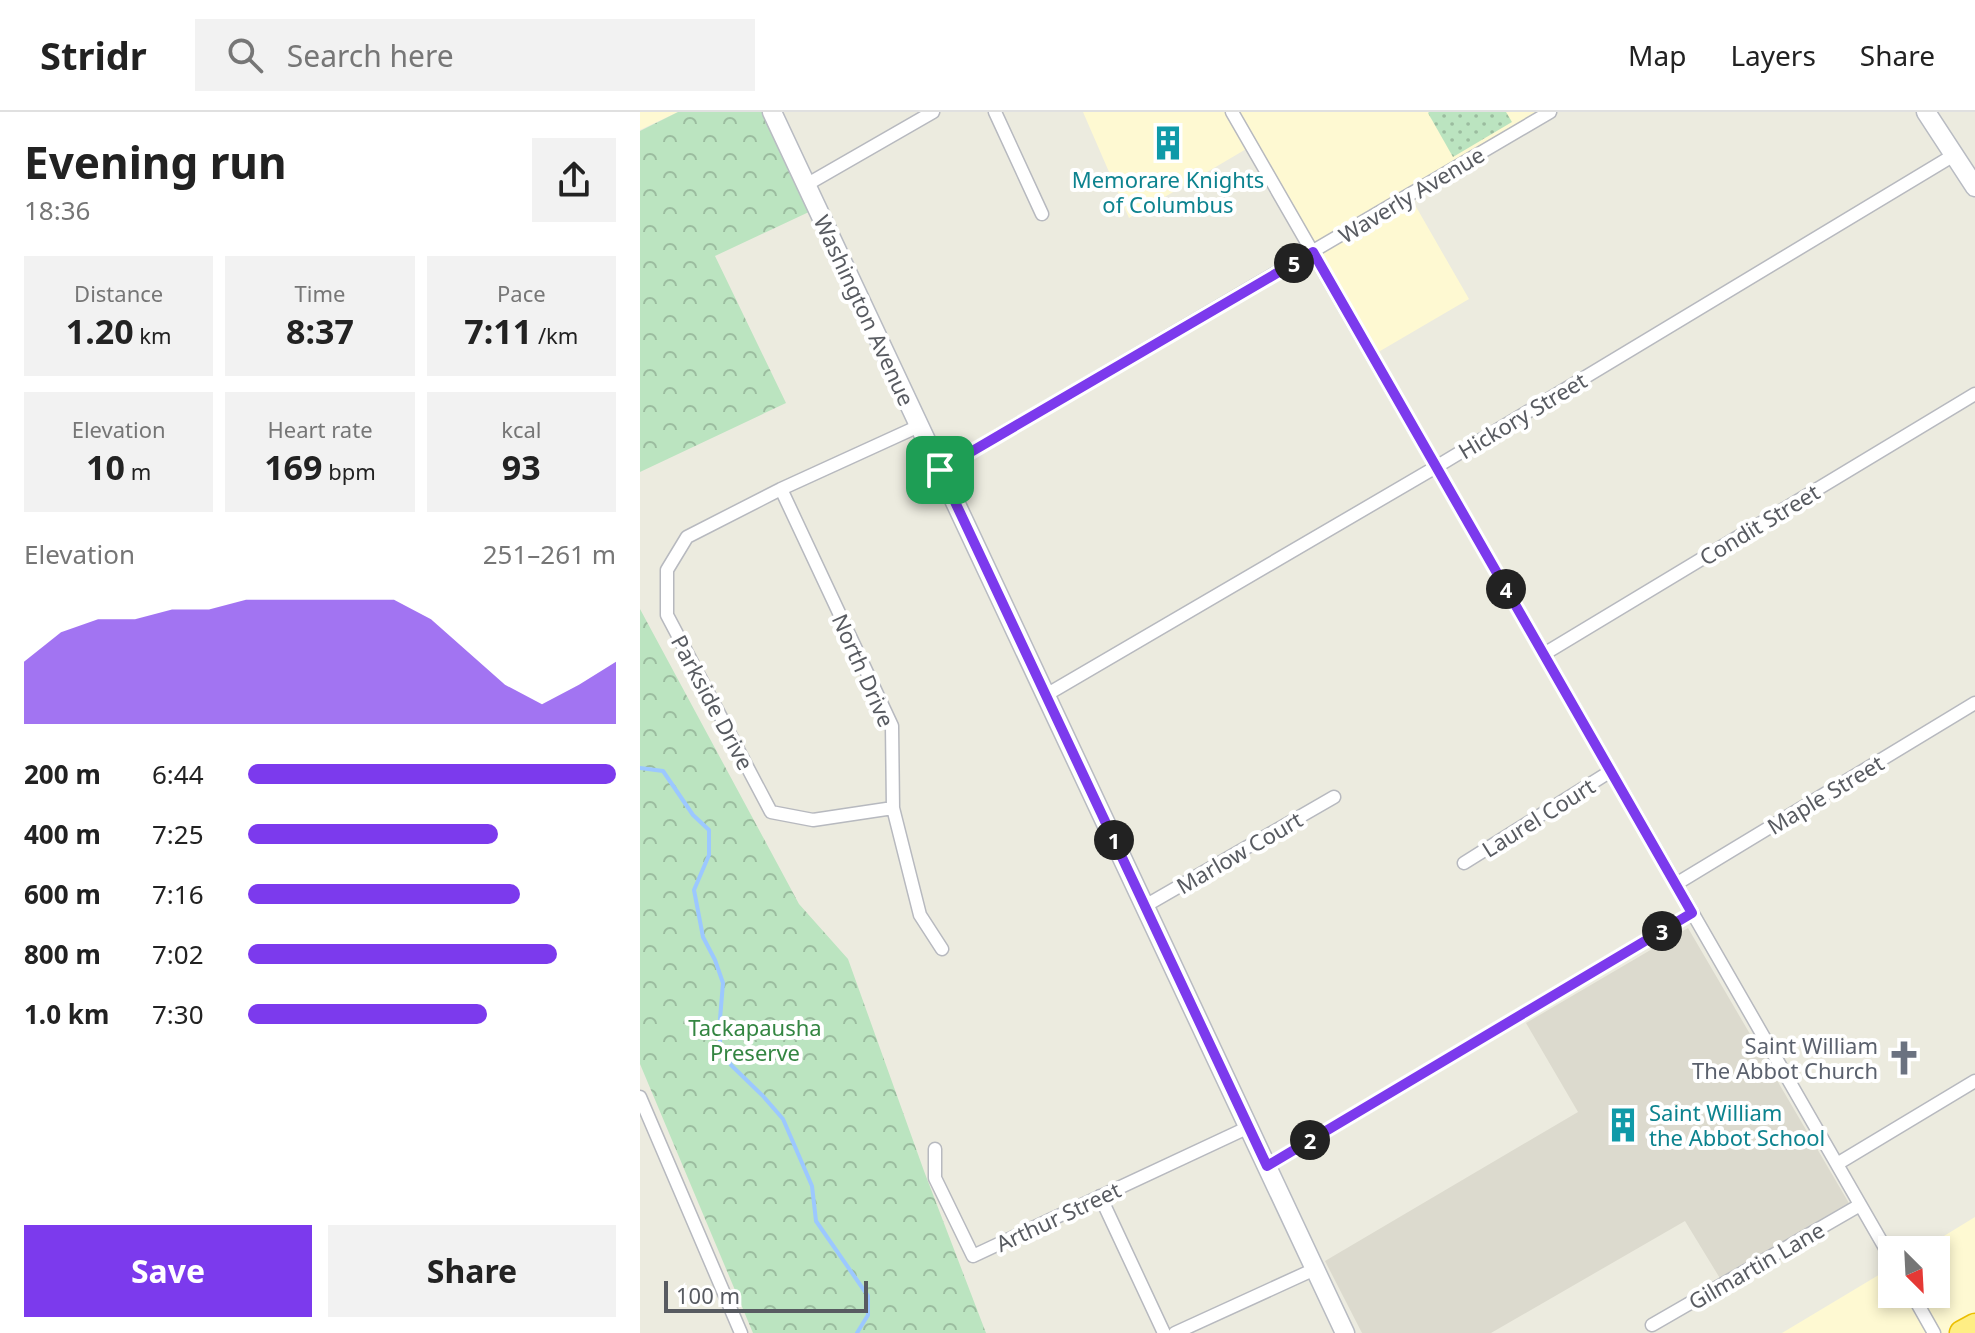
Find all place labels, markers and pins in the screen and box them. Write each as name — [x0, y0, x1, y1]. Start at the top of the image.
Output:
building icon: Memorare Knights of Columbus — [1149, 124, 1187, 162]
place label: Memorare Knights of Columbus — [1072, 164, 1264, 219]
pin: 5 — [1274, 243, 1314, 283]
pin — [906, 436, 974, 504]
pin: 4 — [1486, 569, 1526, 609]
pin: 1 — [1094, 820, 1134, 860]
pin: 3 — [1642, 911, 1682, 951]
place label: Saint William The Abbot Church — [1692, 1030, 1878, 1085]
church icon: Saint William The Abbot Church — [1885, 1039, 1923, 1077]
place label: Saint William the Abbot School — [1649, 1097, 1825, 1152]
building icon: Saint William the Abbot School — [1604, 1106, 1642, 1144]
pin: 2 — [1290, 1120, 1330, 1160]

